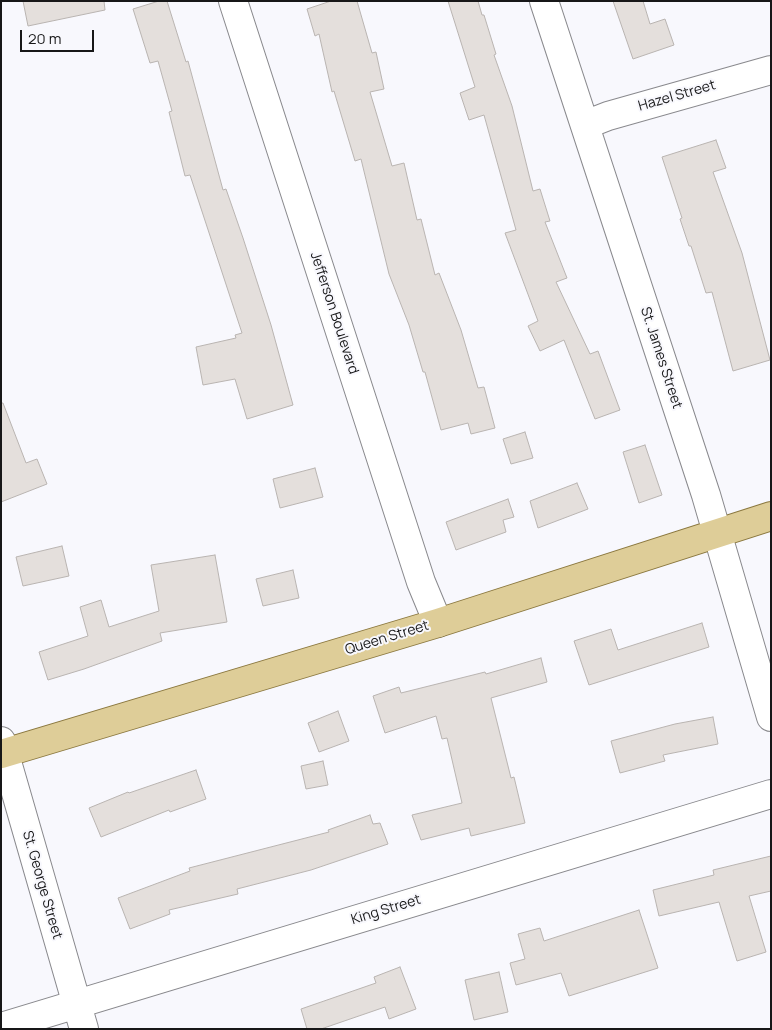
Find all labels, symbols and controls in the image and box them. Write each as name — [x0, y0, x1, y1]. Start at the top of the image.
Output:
scale bar — [22, 20, 96, 52]
text: 20 m — [28, 28, 61, 49]
street label: Hazel Street — [636, 77, 718, 115]
street label: Jefferson Boulevard — [306, 250, 362, 376]
street label: St. James Street — [637, 305, 685, 411]
street label: Queen Street — [343, 617, 431, 659]
street label: St. George Street — [18, 829, 66, 941]
street label: King Street — [349, 891, 423, 929]

